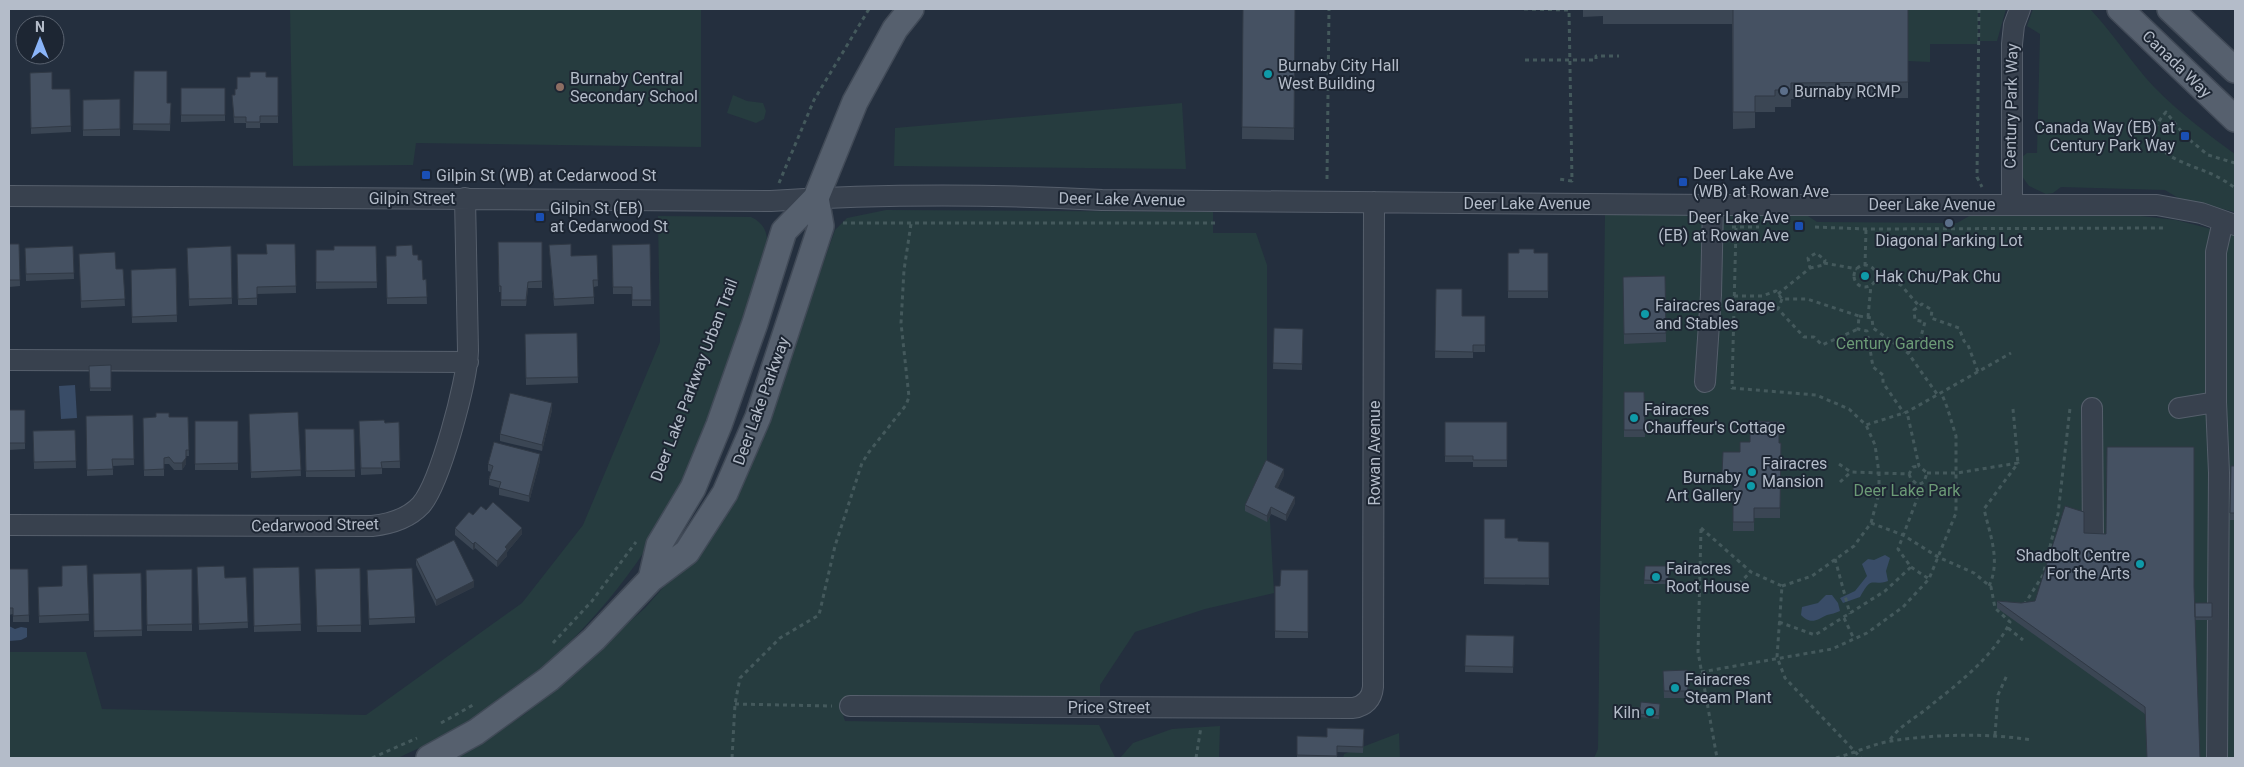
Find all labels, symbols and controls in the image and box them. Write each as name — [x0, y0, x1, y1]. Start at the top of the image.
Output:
north arrow — [15, 15, 65, 65]
text: N — [35, 19, 45, 35]
street label: Canada Way — [2139, 26, 2216, 102]
street label: Century Park Way — [2000, 43, 2022, 169]
place label: Burnaby City Hall West Building — [1278, 56, 1399, 93]
marker: Burnaby City Hall West Building — [1262, 68, 1274, 80]
place label: Burnaby Central Secondary School — [570, 69, 698, 106]
marker: Burnaby Central Secondary School — [554, 81, 566, 93]
place label: Burnaby RCMP — [1794, 82, 1901, 101]
marker: Burnaby RCMP — [1778, 85, 1790, 97]
place label: Canada Way (EB) at Century Park Way — [2035, 118, 2175, 155]
marker: Canada Way (EB) at Century Park Way — [2179, 130, 2191, 142]
place label: Deer Lake Ave (WB) at Rowan Ave — [1693, 164, 1829, 201]
place label: Gilpin St (WB) at Cedarwood St — [436, 166, 656, 185]
marker: Gilpin St (WB) at Cedarwood St — [420, 169, 432, 181]
marker: Deer Lake Ave (WB) at Rowan Ave — [1677, 176, 1689, 188]
street label: Deer Lake Avenue — [1058, 188, 1186, 210]
street label: Gilpin Street — [369, 189, 455, 208]
street label: Deer Lake Avenue — [1464, 194, 1590, 213]
street label: Deer Lake Avenue — [1869, 195, 1995, 214]
place label: Gilpin St (EB) at Cedarwood St — [550, 199, 668, 236]
place label: Deer Lake Ave (EB) at Rowan Ave — [1658, 208, 1789, 245]
marker: Gilpin St (EB) at Cedarwood St — [534, 211, 546, 223]
marker: Diagonal Parking Lot — [1943, 217, 1955, 229]
marker: Deer Lake Ave (EB) at Rowan Ave — [1793, 220, 1805, 232]
place label: Diagonal Parking Lot — [1875, 231, 2023, 250]
place label: Hak Chu/Pak Chu — [1875, 267, 2001, 286]
marker: Hak Chu/Pak Chu — [1859, 270, 1871, 282]
street label: Deer Lake Parkway Urban Trail — [647, 276, 741, 484]
place label: Fairacres Garage and Stables — [1655, 296, 1775, 333]
marker: Fairacres Garage and Stables — [1639, 308, 1651, 320]
street label: Deer Lake Parkway — [729, 334, 793, 468]
park label: Century Gardens — [1836, 334, 1954, 353]
place label: Fairacres Chauffeur's Cottage — [1644, 400, 1785, 437]
street label: Rowan Avenue — [1365, 401, 1384, 505]
marker: Fairacres Chauffeur's Cottage — [1628, 412, 1640, 424]
place label: Fairacres Mansion — [1762, 454, 1827, 491]
marker: Fairacres Mansion — [1746, 466, 1758, 478]
place label: Burnaby Art Gallery — [1667, 468, 1741, 505]
marker: Burnaby Art Gallery — [1745, 480, 1757, 492]
park label: Deer Lake Park — [1854, 481, 1961, 500]
street label: Cedarwood Street — [251, 514, 379, 536]
place label: Shadbolt Centre For the Arts — [2016, 546, 2130, 583]
marker: Shadbolt Centre For the Arts — [2134, 558, 2146, 570]
place label: Fairacres Root House — [1666, 559, 1749, 596]
marker: Fairacres Root House — [1650, 571, 1662, 583]
place label: Fairacres Steam Plant — [1685, 670, 1772, 707]
marker: Fairacres Steam Plant — [1669, 682, 1681, 694]
street label: Price Street — [1068, 698, 1150, 717]
place label: Kiln — [1613, 703, 1640, 722]
marker: Kiln — [1644, 706, 1656, 718]

